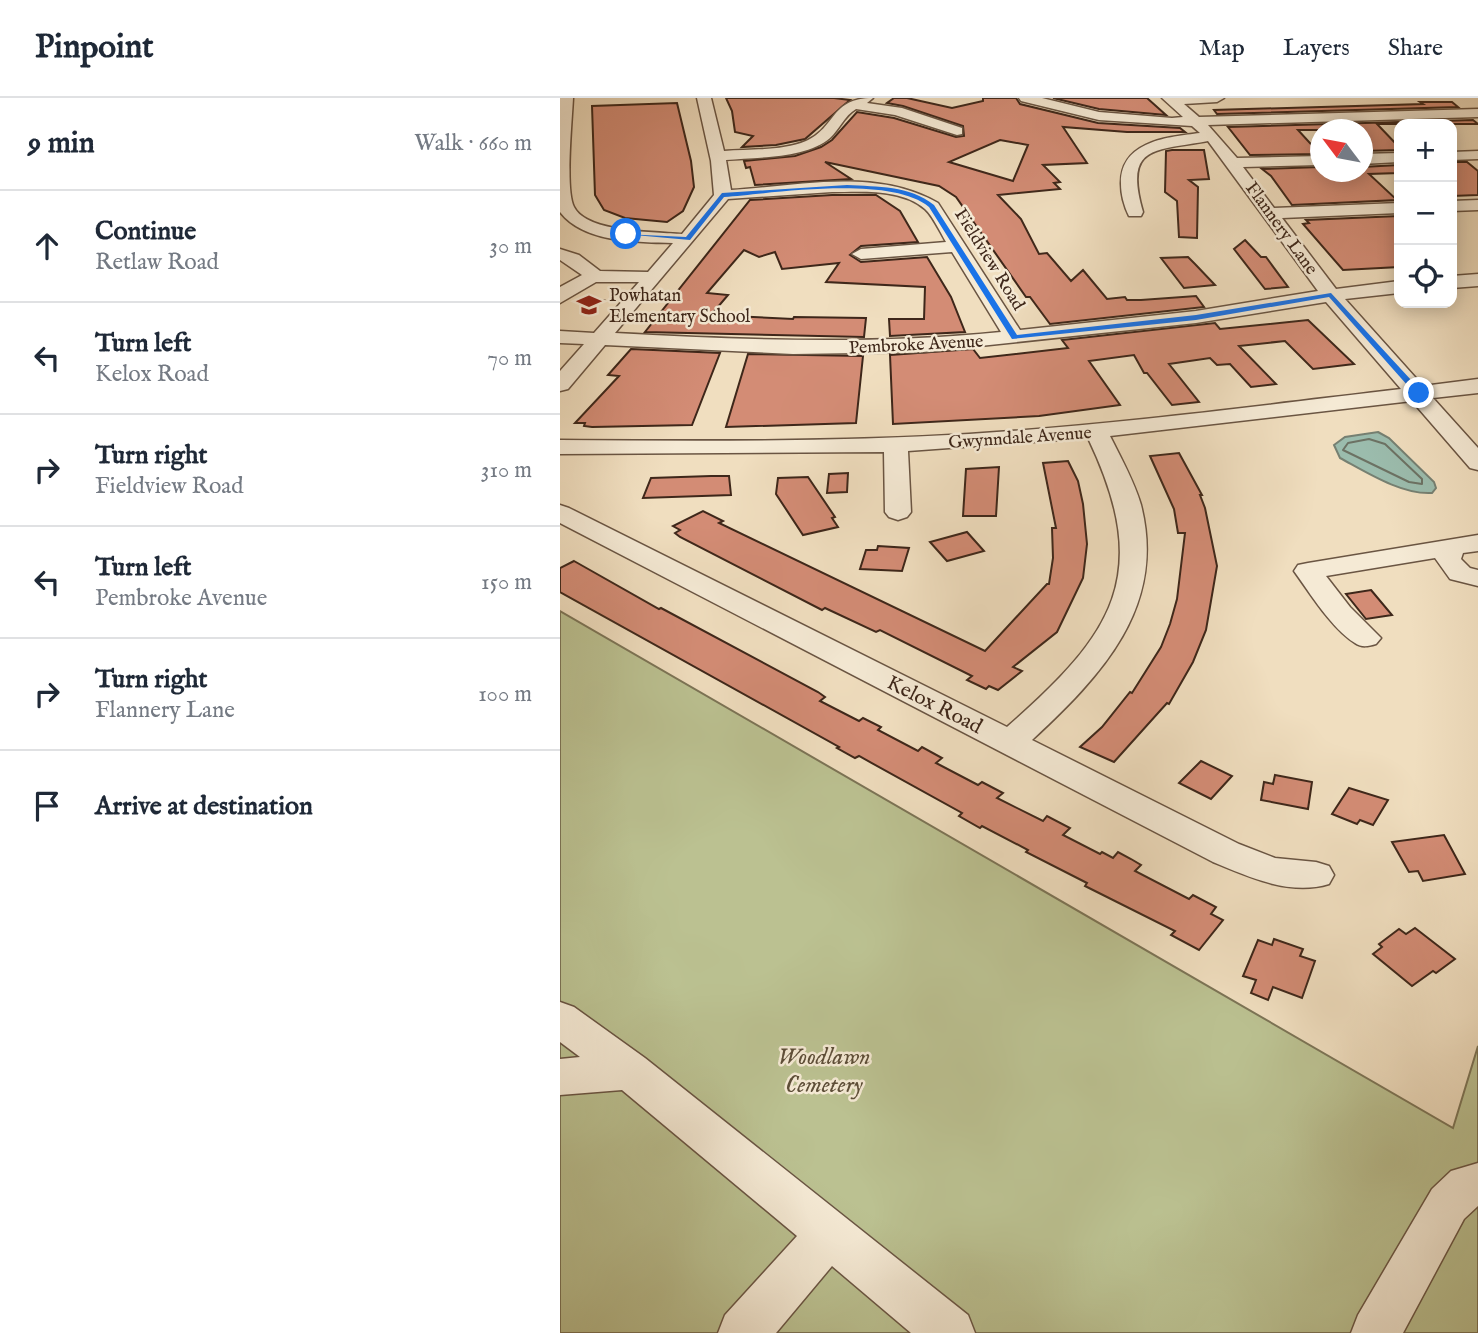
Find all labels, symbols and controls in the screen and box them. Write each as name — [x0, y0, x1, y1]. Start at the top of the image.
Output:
text: Pinpoint — [35, 27, 154, 69]
text: Map — [1199, 33, 1245, 64]
text: Layers — [1283, 33, 1350, 64]
text: Share — [1388, 33, 1443, 64]
north arrow — [1310, 119, 1373, 182]
map controls — [1394, 119, 1457, 308]
button: + — [1394, 119, 1457, 182]
text: 9 min — [28, 125, 95, 163]
text: Walk · 660 m — [414, 129, 532, 158]
street label: Flannery Lane — [1239, 178, 1322, 280]
button: − — [1394, 182, 1457, 245]
street label: Fieldview Road — [948, 204, 1029, 316]
text: Continue — [95, 215, 196, 248]
route start — [610, 218, 641, 249]
icon: ahead — [28, 227, 66, 265]
text: 30 m — [489, 232, 532, 261]
button: locate — [1394, 245, 1457, 308]
text: Retlaw Road — [95, 248, 219, 277]
place label: Powhatan Elementary School — [609, 285, 750, 329]
school or university icon: Powhatan Elementary School — [575, 291, 603, 319]
text: Turn left — [95, 327, 192, 360]
street label: Pembroke Avenue — [848, 330, 984, 361]
icon: left — [28, 339, 66, 377]
text: 70 m — [487, 344, 532, 373]
text: Kelox Road — [95, 360, 209, 389]
route end — [1403, 377, 1434, 408]
street label: Gwynndale Avenue — [948, 422, 1093, 455]
text: Turn right — [95, 439, 208, 472]
icon: right — [28, 451, 66, 489]
text: 310 m — [481, 456, 532, 485]
text: Fieldview Road — [95, 472, 243, 501]
text: Turn left — [95, 551, 192, 584]
icon: left — [28, 563, 66, 601]
text: 150 m — [481, 568, 532, 597]
text: Pembroke Avenue — [95, 584, 267, 613]
text: Turn right — [95, 663, 208, 696]
street label: Kelox Road — [882, 670, 987, 741]
icon: right — [28, 675, 66, 713]
text: 100 m — [478, 680, 532, 709]
text: Flannery Lane — [95, 696, 235, 725]
icon: arrive — [28, 787, 66, 825]
text: Arrive at destination — [95, 790, 313, 823]
park label: Woodlawn Cemetery — [778, 1042, 870, 1101]

